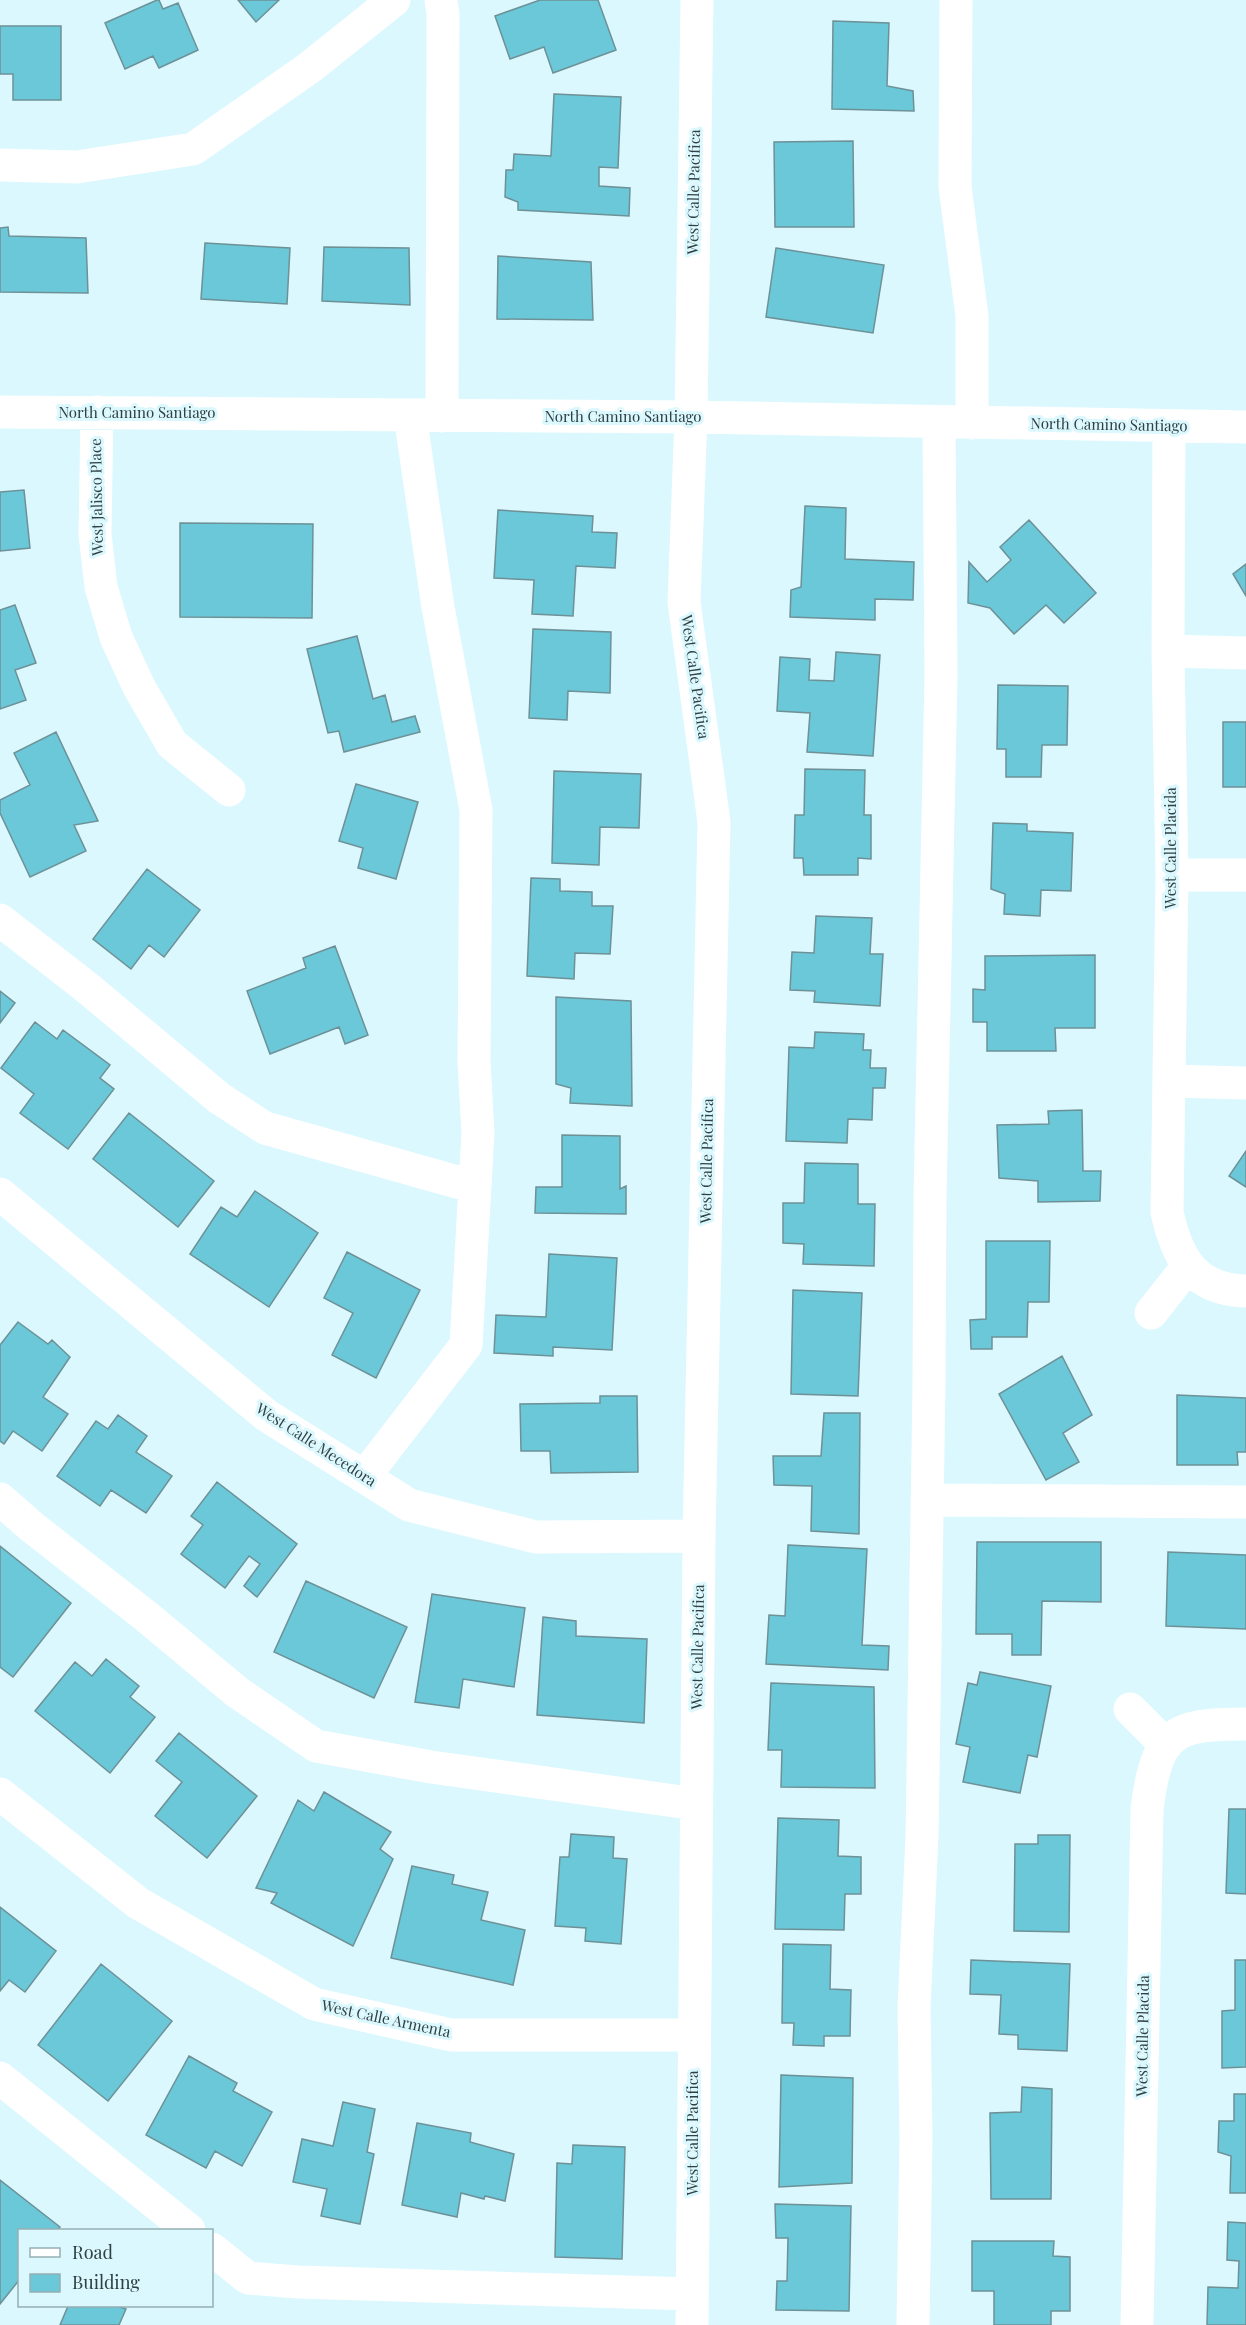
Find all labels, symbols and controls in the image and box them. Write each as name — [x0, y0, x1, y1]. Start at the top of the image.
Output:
street label: West Calle Pacifica — [682, 129, 704, 256]
street label: North Camino Santiago — [58, 402, 216, 422]
street label: North Camino Santiago — [544, 406, 702, 426]
street label: North Camino Santiago — [1030, 413, 1188, 435]
street label: West Jalisco Place — [85, 438, 107, 557]
street label: West Calle Pacifica — [677, 613, 715, 741]
street label: West Calle Placida — [1160, 787, 1180, 910]
street label: West Calle Pacifica — [695, 1098, 717, 1225]
street label: West Calle Mecedora — [252, 1397, 381, 1491]
street label: West Calle Pacifica — [686, 1584, 708, 1711]
street label: West Calle Placida — [1131, 1975, 1153, 2098]
street label: West Calle Armenta — [319, 1994, 453, 2042]
street label: West Calle Pacifica — [682, 2070, 702, 2197]
legend — [18, 2229, 213, 2307]
text: Road — [72, 2240, 113, 2264]
text: Building — [72, 2270, 140, 2294]

